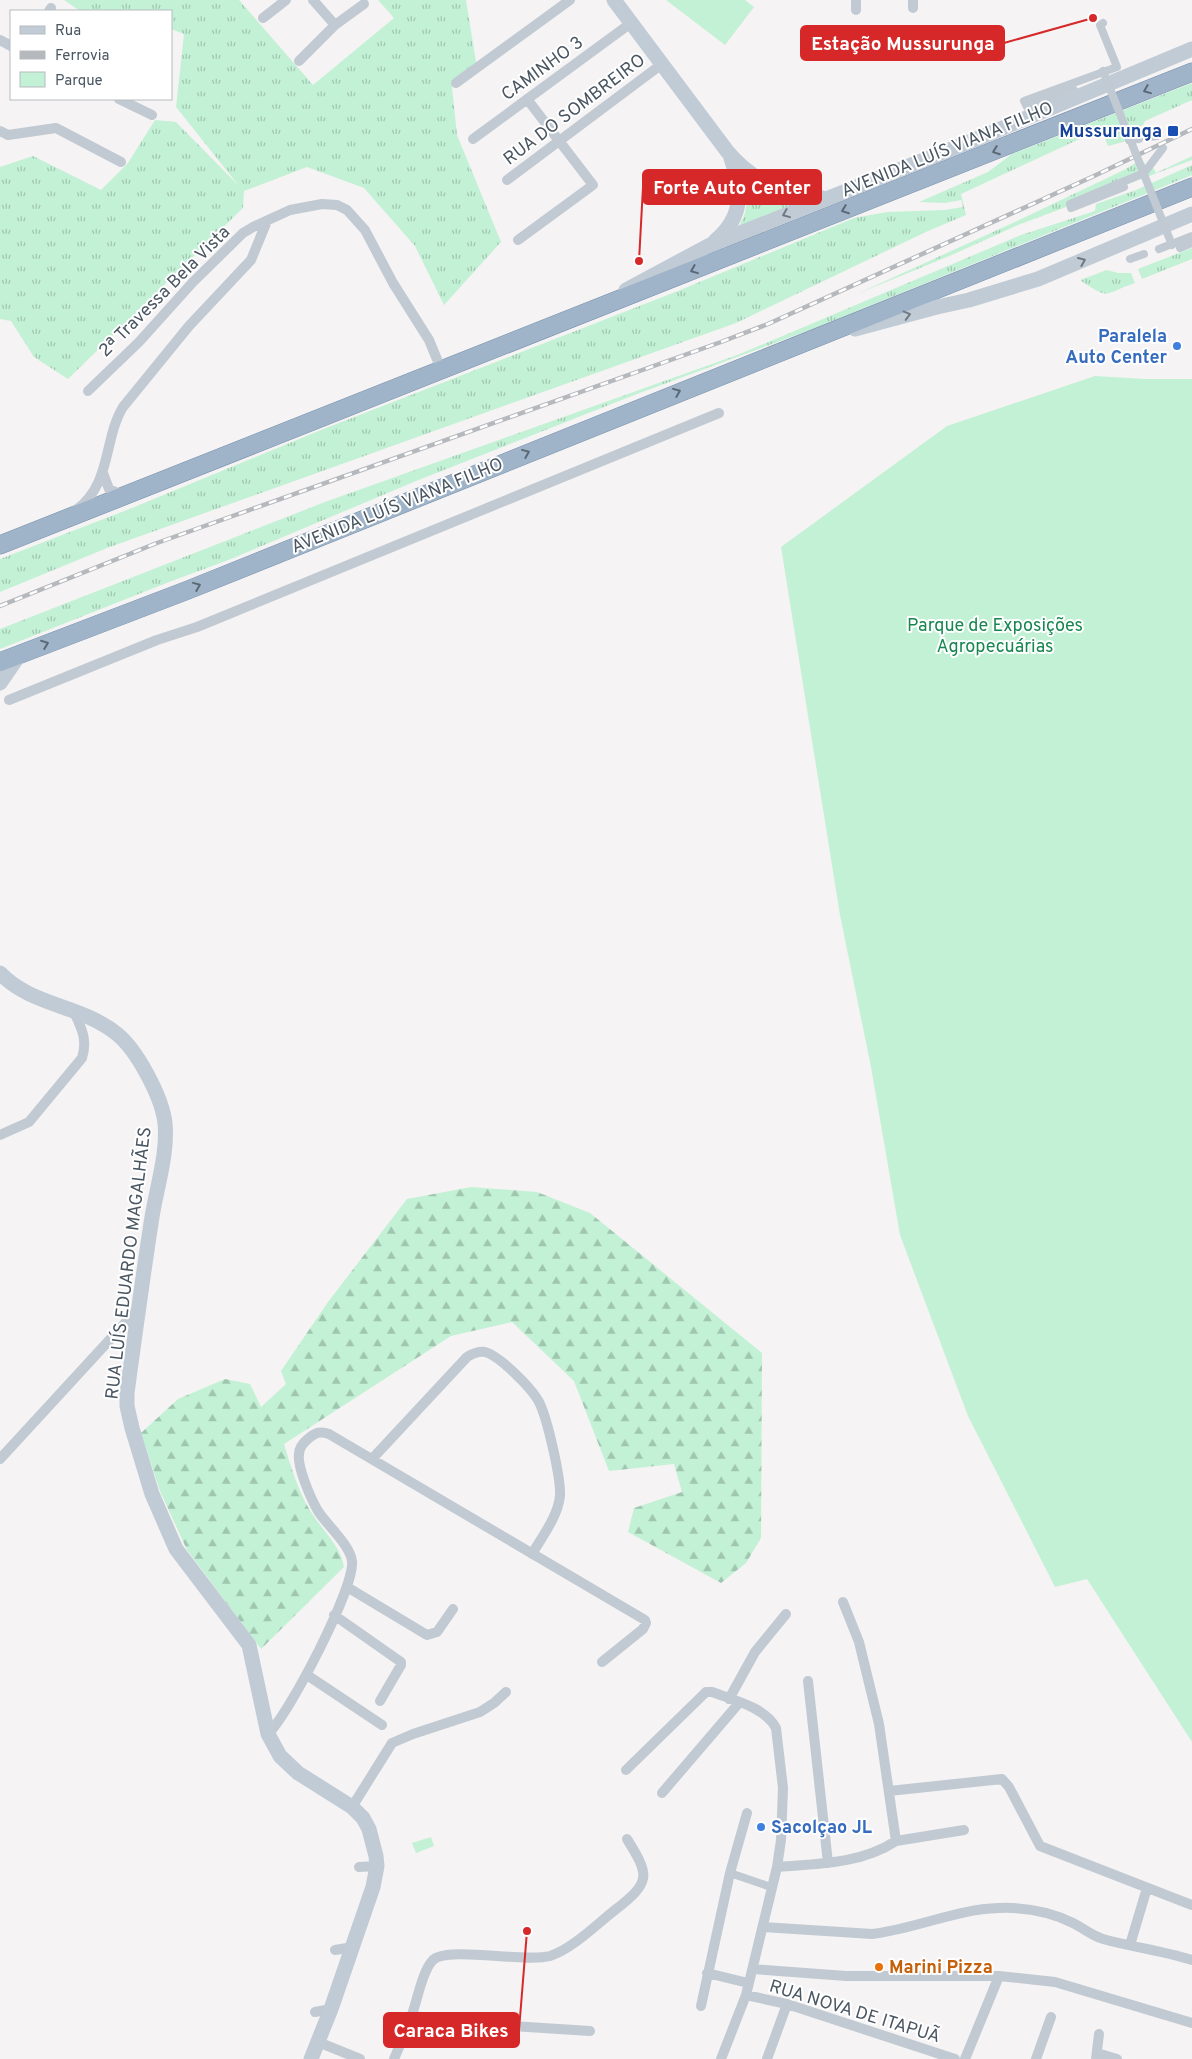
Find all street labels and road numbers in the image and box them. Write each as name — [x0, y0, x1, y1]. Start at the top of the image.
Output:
street label: CAMINHO 3 — [497, 32, 588, 107]
street label: RUA DO SOMBREIRO — [499, 49, 650, 171]
street label: AVENIDA LUÍS VIANA FILHO — [837, 95, 1057, 203]
street label: 2ª Travessa Bela Vista — [94, 221, 236, 363]
street label: AVENIDA LUÍS VIANA FILHO — [287, 451, 507, 559]
street label: RUA LUÍS EDUARDO MAGALHÃES — [99, 1125, 158, 1401]
street label: RUA NOVA DE ITAPUÃ — [766, 1974, 943, 2049]

